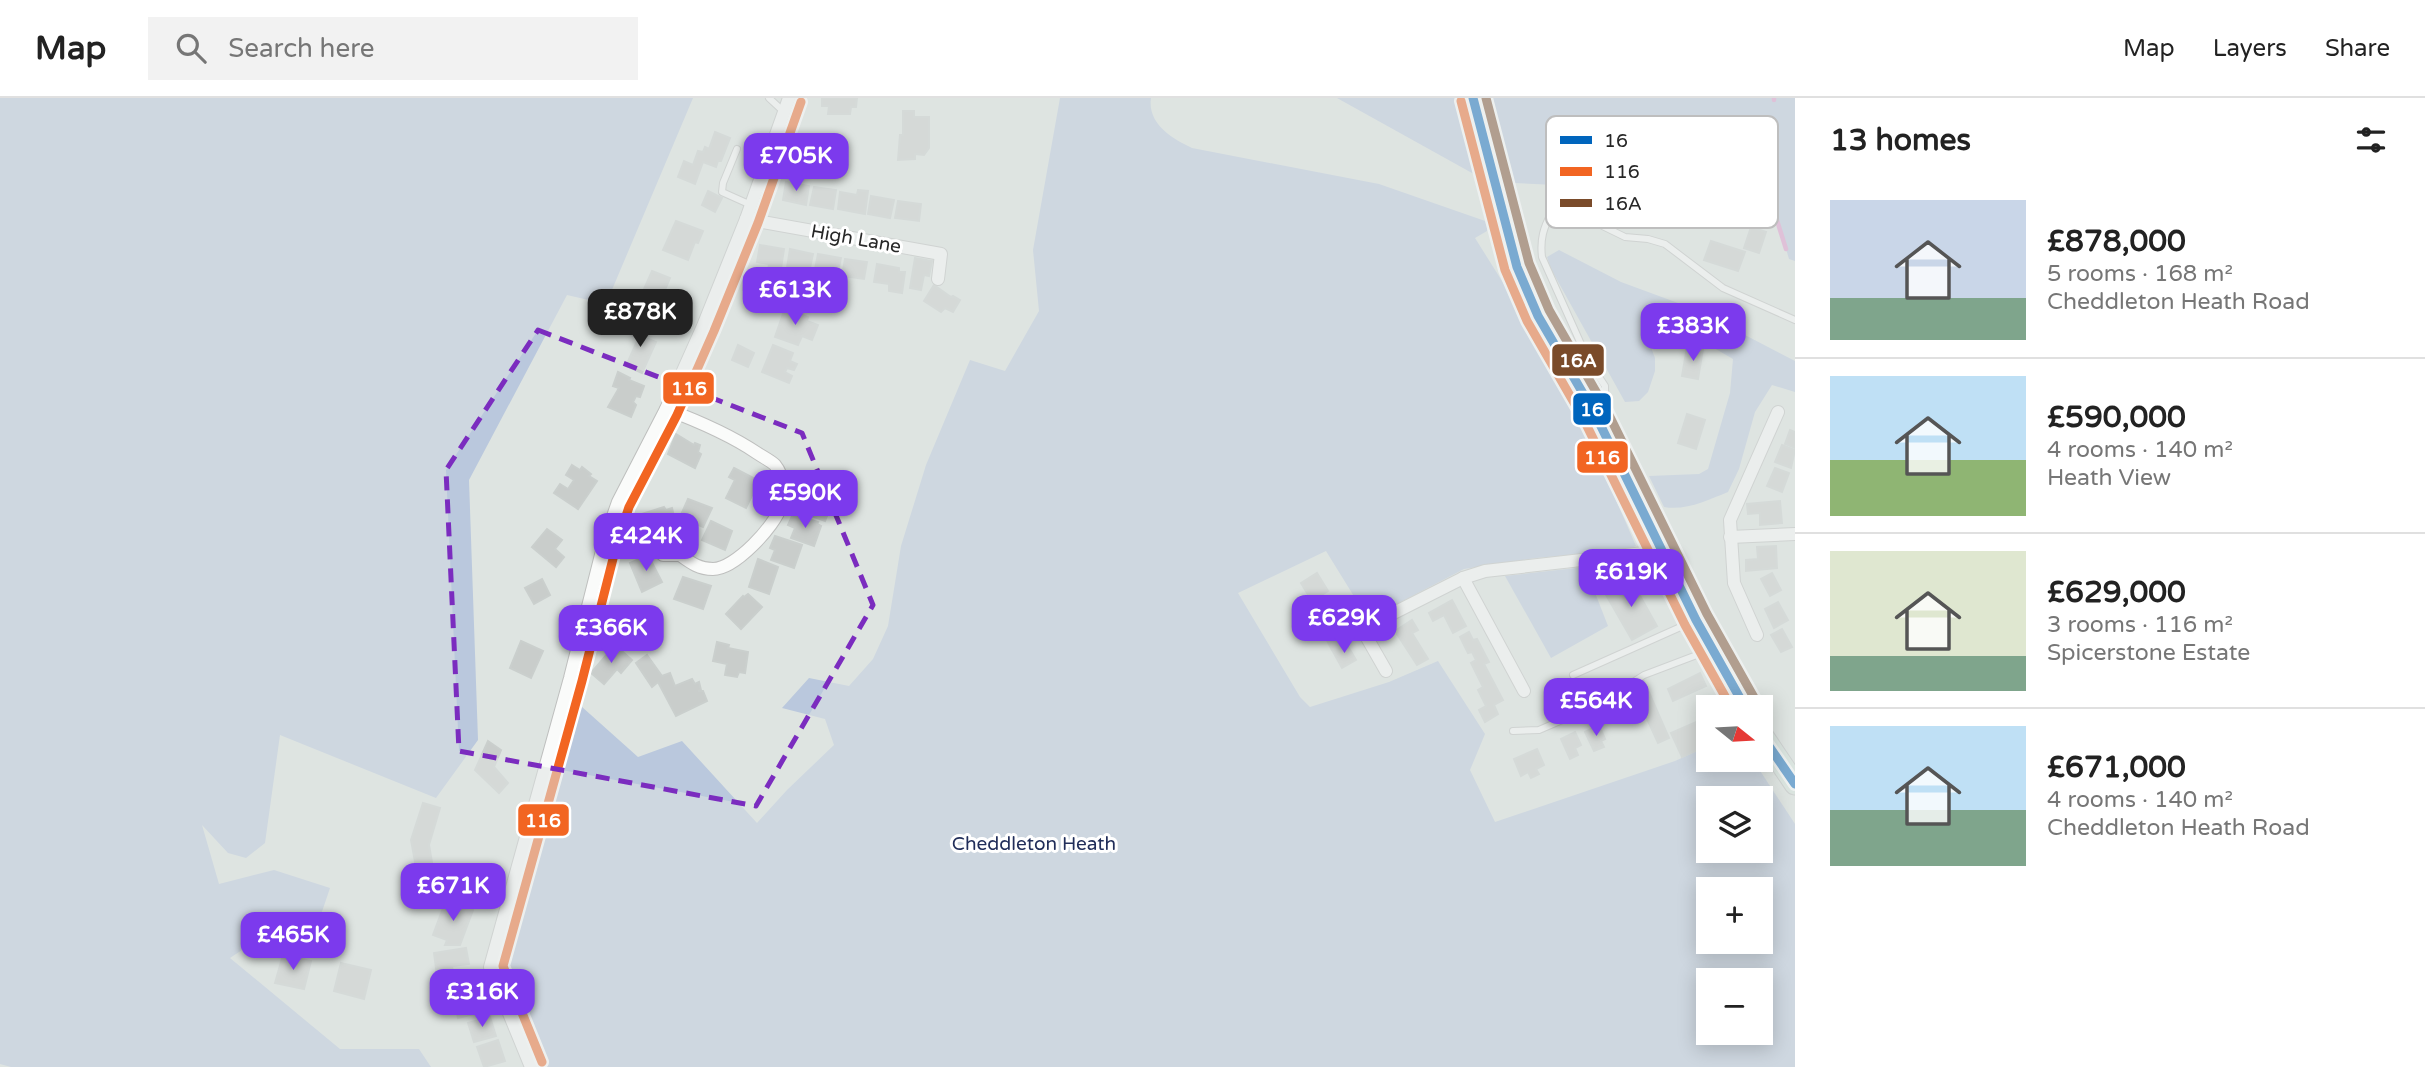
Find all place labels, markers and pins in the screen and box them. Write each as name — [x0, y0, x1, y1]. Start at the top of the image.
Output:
pin: £705K — [747, 134, 845, 193]
pin: £613K — [746, 268, 844, 327]
pin: £878K — [591, 289, 689, 349]
pin: £383K — [1644, 303, 1742, 363]
pin: £590K — [756, 470, 854, 530]
pin: £424K — [597, 514, 695, 573]
pin: £619K — [1582, 550, 1680, 609]
pin: £629K — [1295, 596, 1393, 655]
pin: £366K — [562, 606, 660, 665]
pin: £564K — [1547, 678, 1645, 738]
pin: £671K — [404, 864, 502, 923]
pin: £465K — [244, 912, 342, 972]
pin: £316K — [433, 970, 531, 1029]

